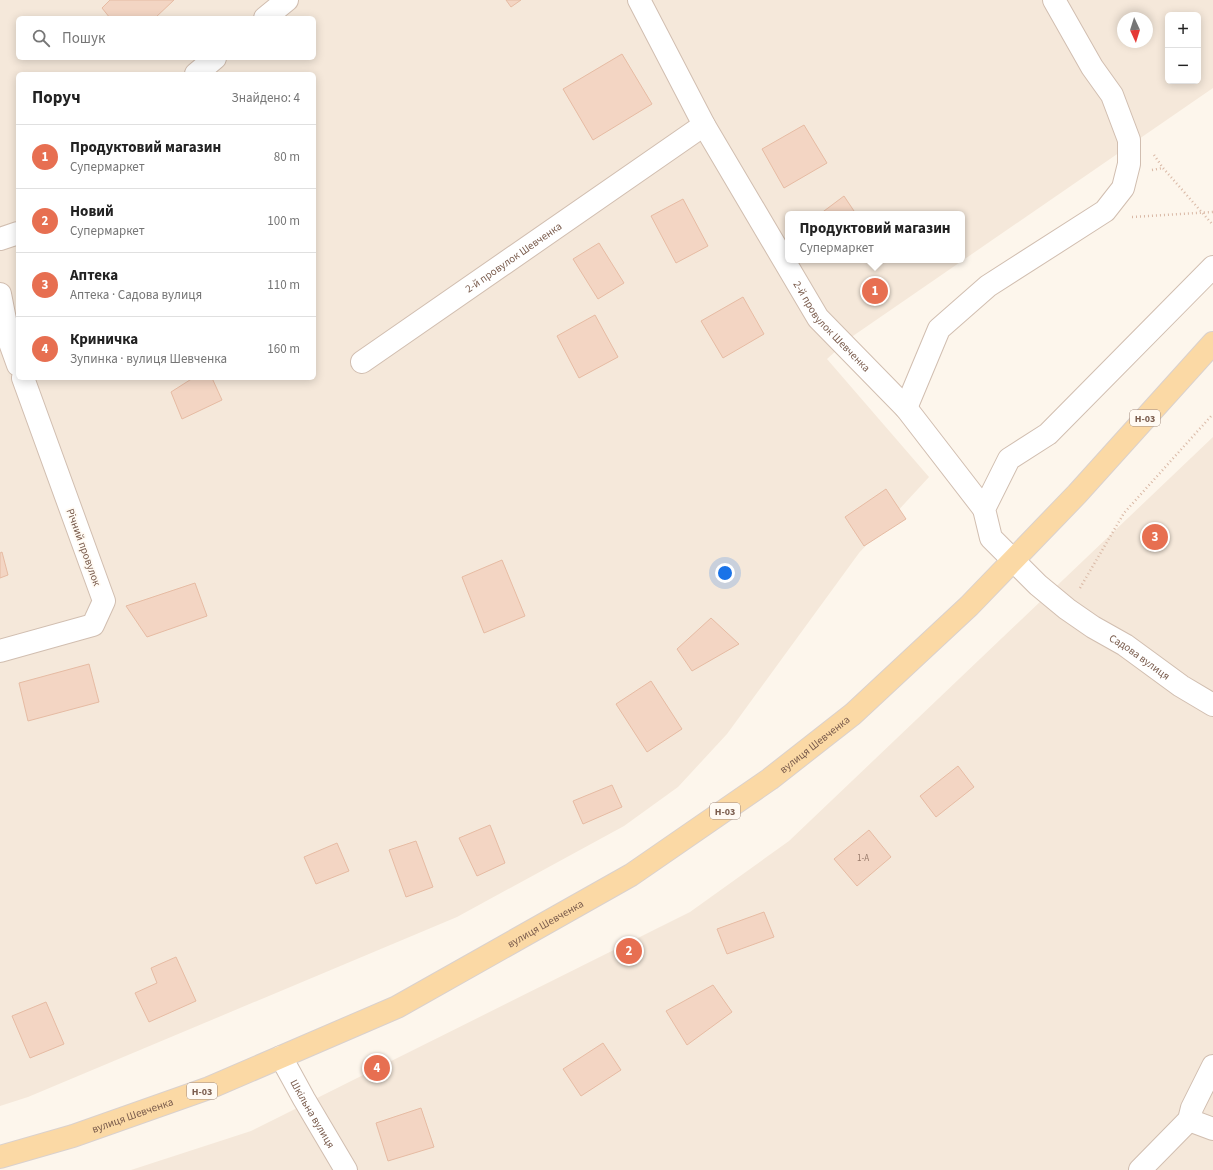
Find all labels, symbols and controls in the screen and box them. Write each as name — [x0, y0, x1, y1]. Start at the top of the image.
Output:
north arrow — [1117, 12, 1153, 48]
map controls — [1165, 12, 1201, 84]
button: + — [1165, 12, 1201, 48]
search box — [16, 16, 316, 60]
icon: search — [30, 27, 52, 49]
text: Пошук — [62, 28, 105, 49]
button: − — [1165, 48, 1201, 84]
text: Поруч — [32, 86, 81, 110]
text: Знайдено: 4 — [232, 89, 300, 107]
text: Продуктовий магазин — [70, 137, 221, 158]
text: 1 — [42, 148, 48, 166]
text: 80 m — [274, 148, 300, 166]
text: Супермаркет — [70, 158, 145, 176]
text: Новий — [70, 201, 114, 222]
popup — [785, 211, 965, 263]
text: 2 — [42, 212, 48, 230]
text: 100 m — [267, 212, 300, 230]
text: Продуктовий магазин — [799, 218, 951, 239]
street label: 2-й провулок Шевченка — [462, 219, 565, 296]
text: Супермаркет — [70, 222, 145, 240]
text: Супермаркет — [799, 239, 874, 257]
text: Аптека — [70, 265, 118, 286]
text: 3 — [42, 276, 48, 294]
text: 110 m — [267, 276, 300, 294]
pin: 1 — [862, 276, 888, 306]
street label: 2-й провулок Шевченка — [790, 278, 873, 375]
text: Аптека · Садова вулиця — [70, 286, 202, 304]
text: Криничка — [70, 329, 138, 350]
text: 4 — [42, 340, 48, 358]
text: 160 m — [267, 340, 300, 358]
text: Зупинка · вулиця Шевченка — [70, 350, 227, 368]
road number: Н-03 — [1130, 410, 1160, 426]
street label: Річний провулок — [63, 506, 105, 588]
pin: 3 — [1142, 522, 1168, 552]
your location — [715, 563, 735, 583]
street label: Садова вулиця — [1106, 631, 1173, 684]
street label: вулиця Шевченка — [777, 712, 853, 777]
road number: Н-03 — [710, 803, 740, 819]
house number: 1-А — [857, 852, 869, 865]
street label: вулиця Шевченка — [504, 896, 586, 951]
pin: 2 — [616, 936, 642, 966]
pin: 4 — [364, 1053, 390, 1083]
street label: Шкільна вулиця — [287, 1077, 338, 1151]
road number: Н-03 — [187, 1083, 217, 1099]
street label: вулиця Шевченка — [90, 1094, 175, 1137]

